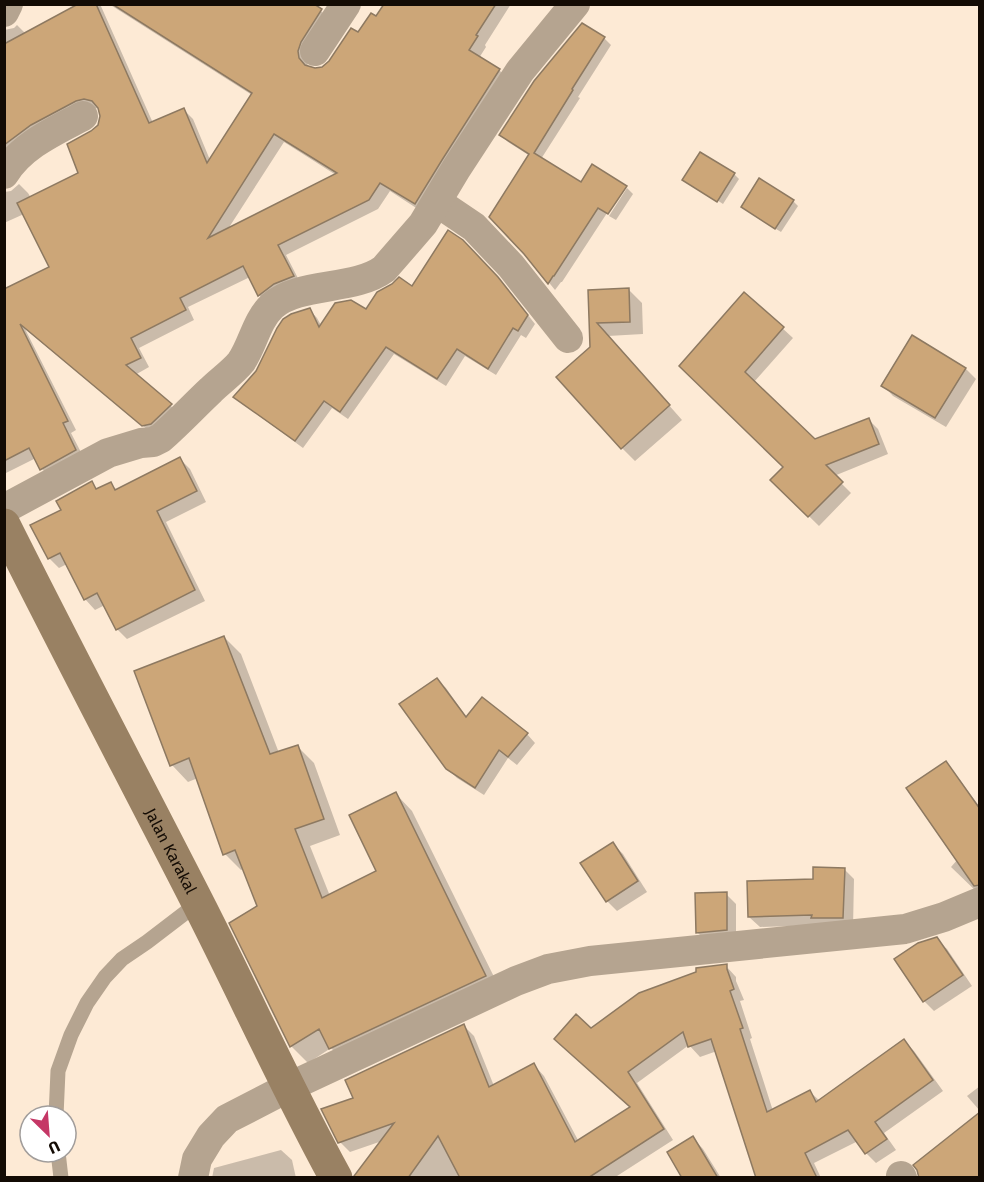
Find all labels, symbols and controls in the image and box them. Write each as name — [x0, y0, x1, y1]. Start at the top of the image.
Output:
street label: Jalan Karakal — [141, 805, 201, 897]
north arrow — [18, 1104, 78, 1164]
text: U — [45, 1136, 63, 1158]

